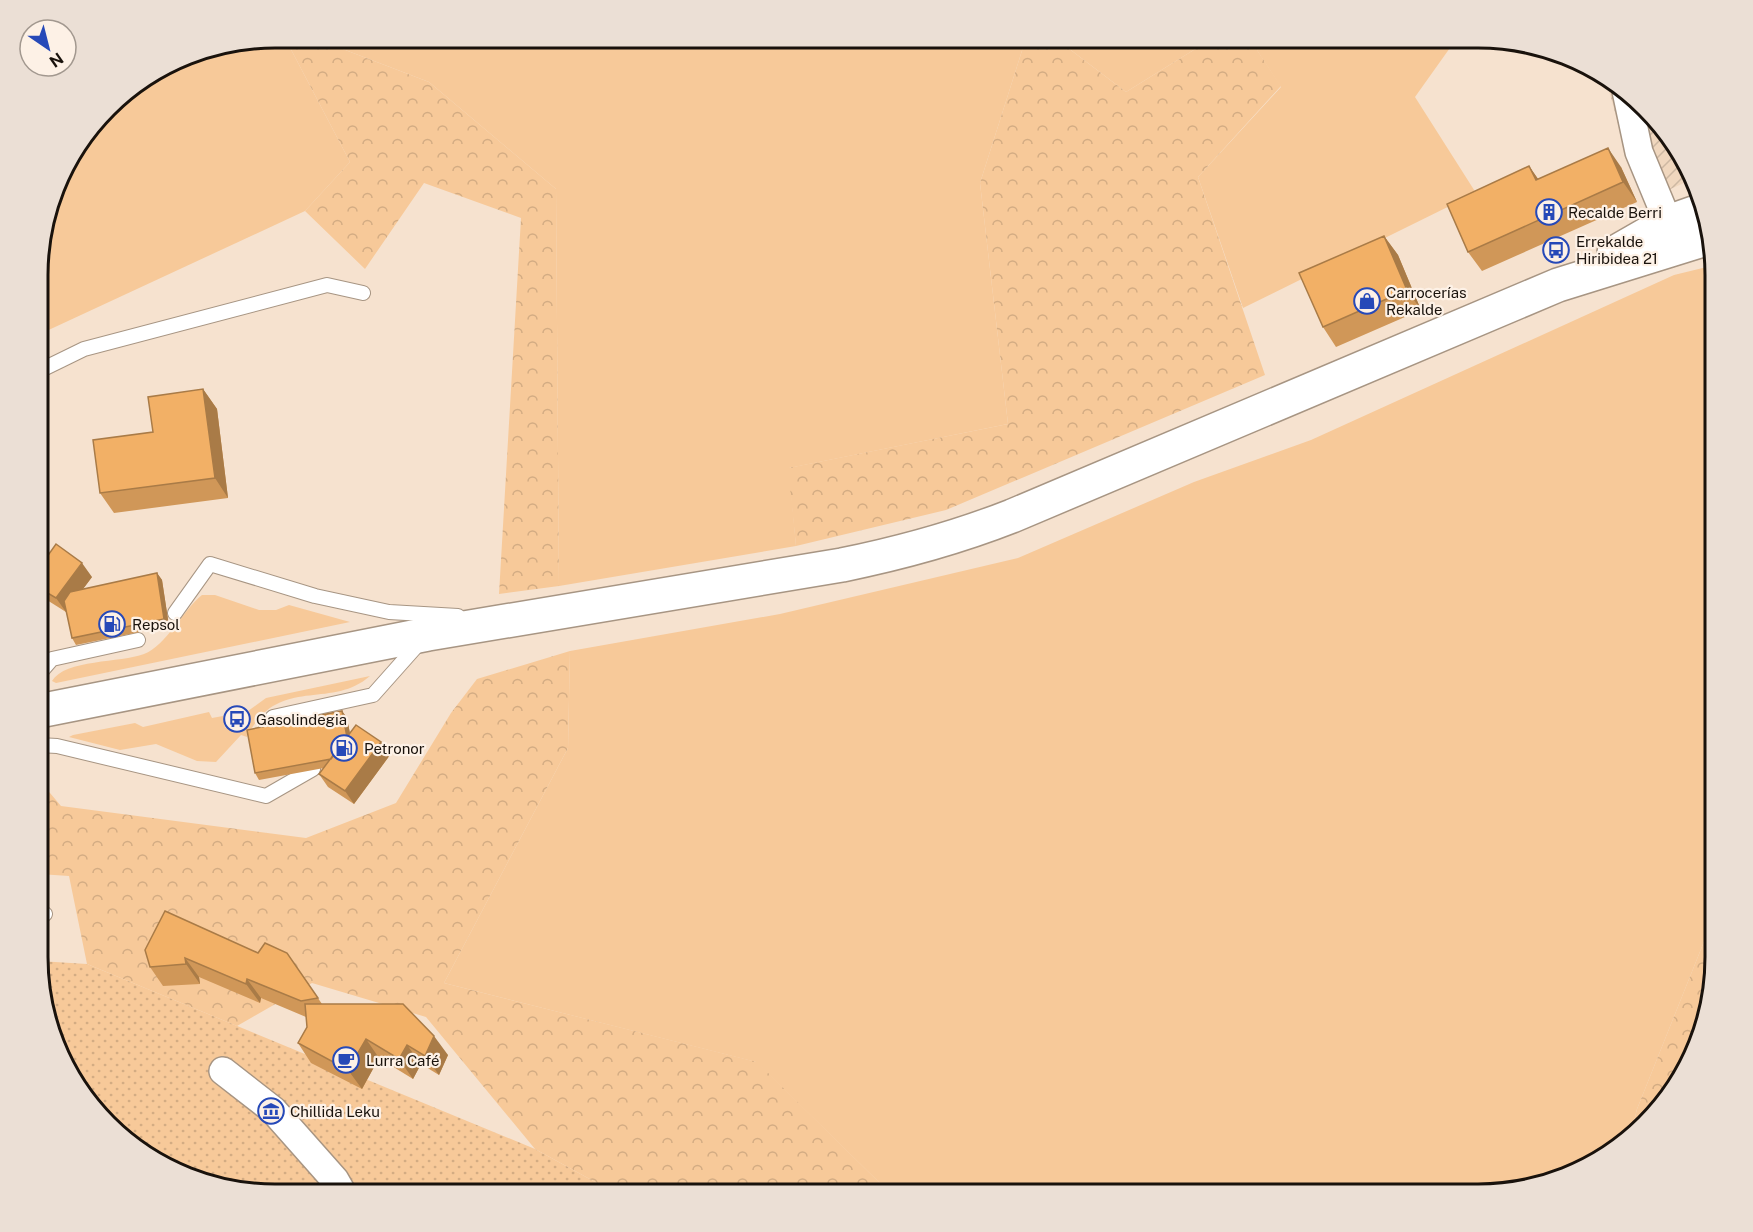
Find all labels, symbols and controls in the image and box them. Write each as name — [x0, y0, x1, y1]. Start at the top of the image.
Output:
north arrow — [18, 18, 78, 78]
text: N — [46, 49, 67, 71]
building icon: Recalde Berri — [1534, 197, 1564, 227]
place label: Recalde Berri — [1568, 204, 1662, 221]
place label: Errekalde Hiribidea 21 — [1576, 233, 1658, 267]
bus stop icon: Errekalde Hiribidea 21 — [1541, 235, 1571, 265]
place label: Carrocerías Rekalde — [1386, 284, 1467, 318]
shop icon: Carrocerías Rekalde — [1352, 286, 1382, 316]
fuel station icon: Repsol — [97, 609, 127, 639]
place label: Repsol — [132, 616, 180, 633]
bus stop icon: Gasolindegia — [222, 704, 252, 734]
place label: Gasolindegia — [256, 711, 347, 728]
fuel station icon: Petronor — [329, 733, 359, 763]
place label: Petronor — [364, 740, 425, 757]
cafe icon: Lurra Café — [331, 1045, 361, 1075]
place label: Lurra Café — [366, 1052, 440, 1069]
museum icon: Chillida Leku — [256, 1096, 286, 1126]
place label: Chillida Leku — [290, 1103, 380, 1120]

